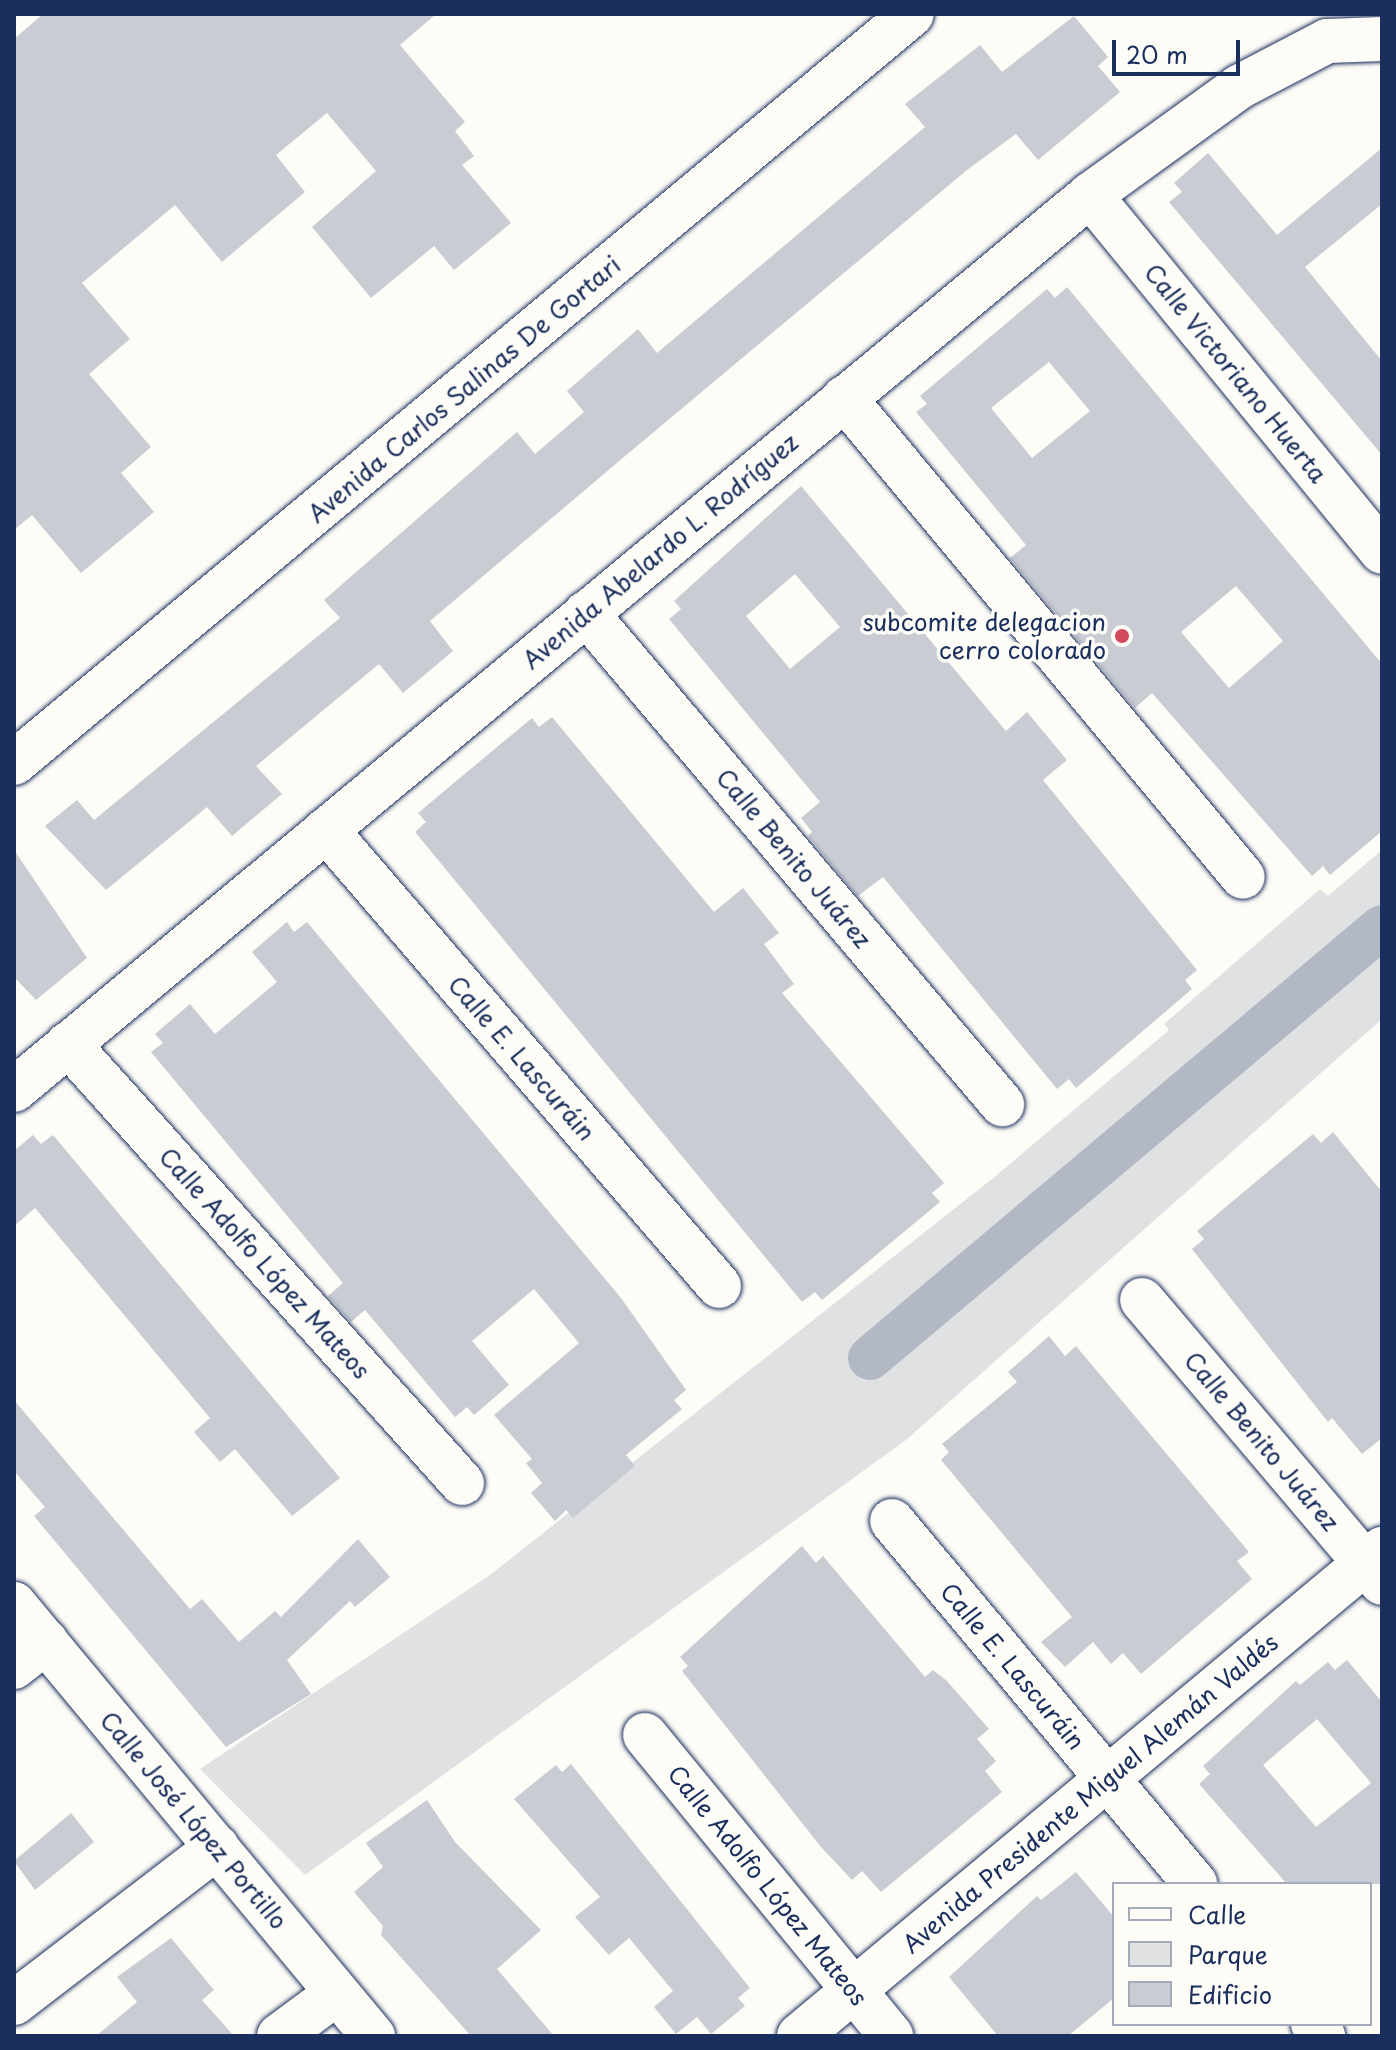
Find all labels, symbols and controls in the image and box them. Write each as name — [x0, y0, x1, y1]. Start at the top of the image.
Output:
scale bar — [1116, 24, 1244, 74]
text: 20 m — [1126, 36, 1188, 72]
street label: Avenida Carlos Salinas De Gortari — [303, 250, 625, 528]
street label: Calle Victoriano Huerta — [1138, 257, 1334, 489]
street label: Avenida Abelardo L. Rodríguez — [516, 427, 804, 675]
place label: subcomite delegacion cerro colorado — [861, 608, 1106, 664]
marker: subcomite delegacion cerro colorado — [1113, 627, 1131, 645]
street label: Calle Benito Juárez — [711, 763, 877, 953]
street label: Calle E. Lascuráin — [442, 970, 602, 1146]
street label: Calle Adolfo López Mateos — [153, 1141, 377, 1385]
street label: Calle Benito Juárez — [1179, 1346, 1345, 1536]
street label: Calle E. Lascuráin — [935, 1577, 1091, 1755]
street label: Avenida Presidente Miguel Alemán Valdés — [897, 1628, 1283, 1958]
street label: Calle José López Portillo — [93, 1704, 295, 1936]
street label: Calle Adolfo López Mateos — [661, 1758, 875, 2012]
legend — [1112, 1882, 1372, 2026]
text: Calle — [1188, 1896, 1246, 1932]
text: Parque — [1188, 1936, 1268, 1972]
text: Edificio — [1188, 1976, 1272, 2012]

